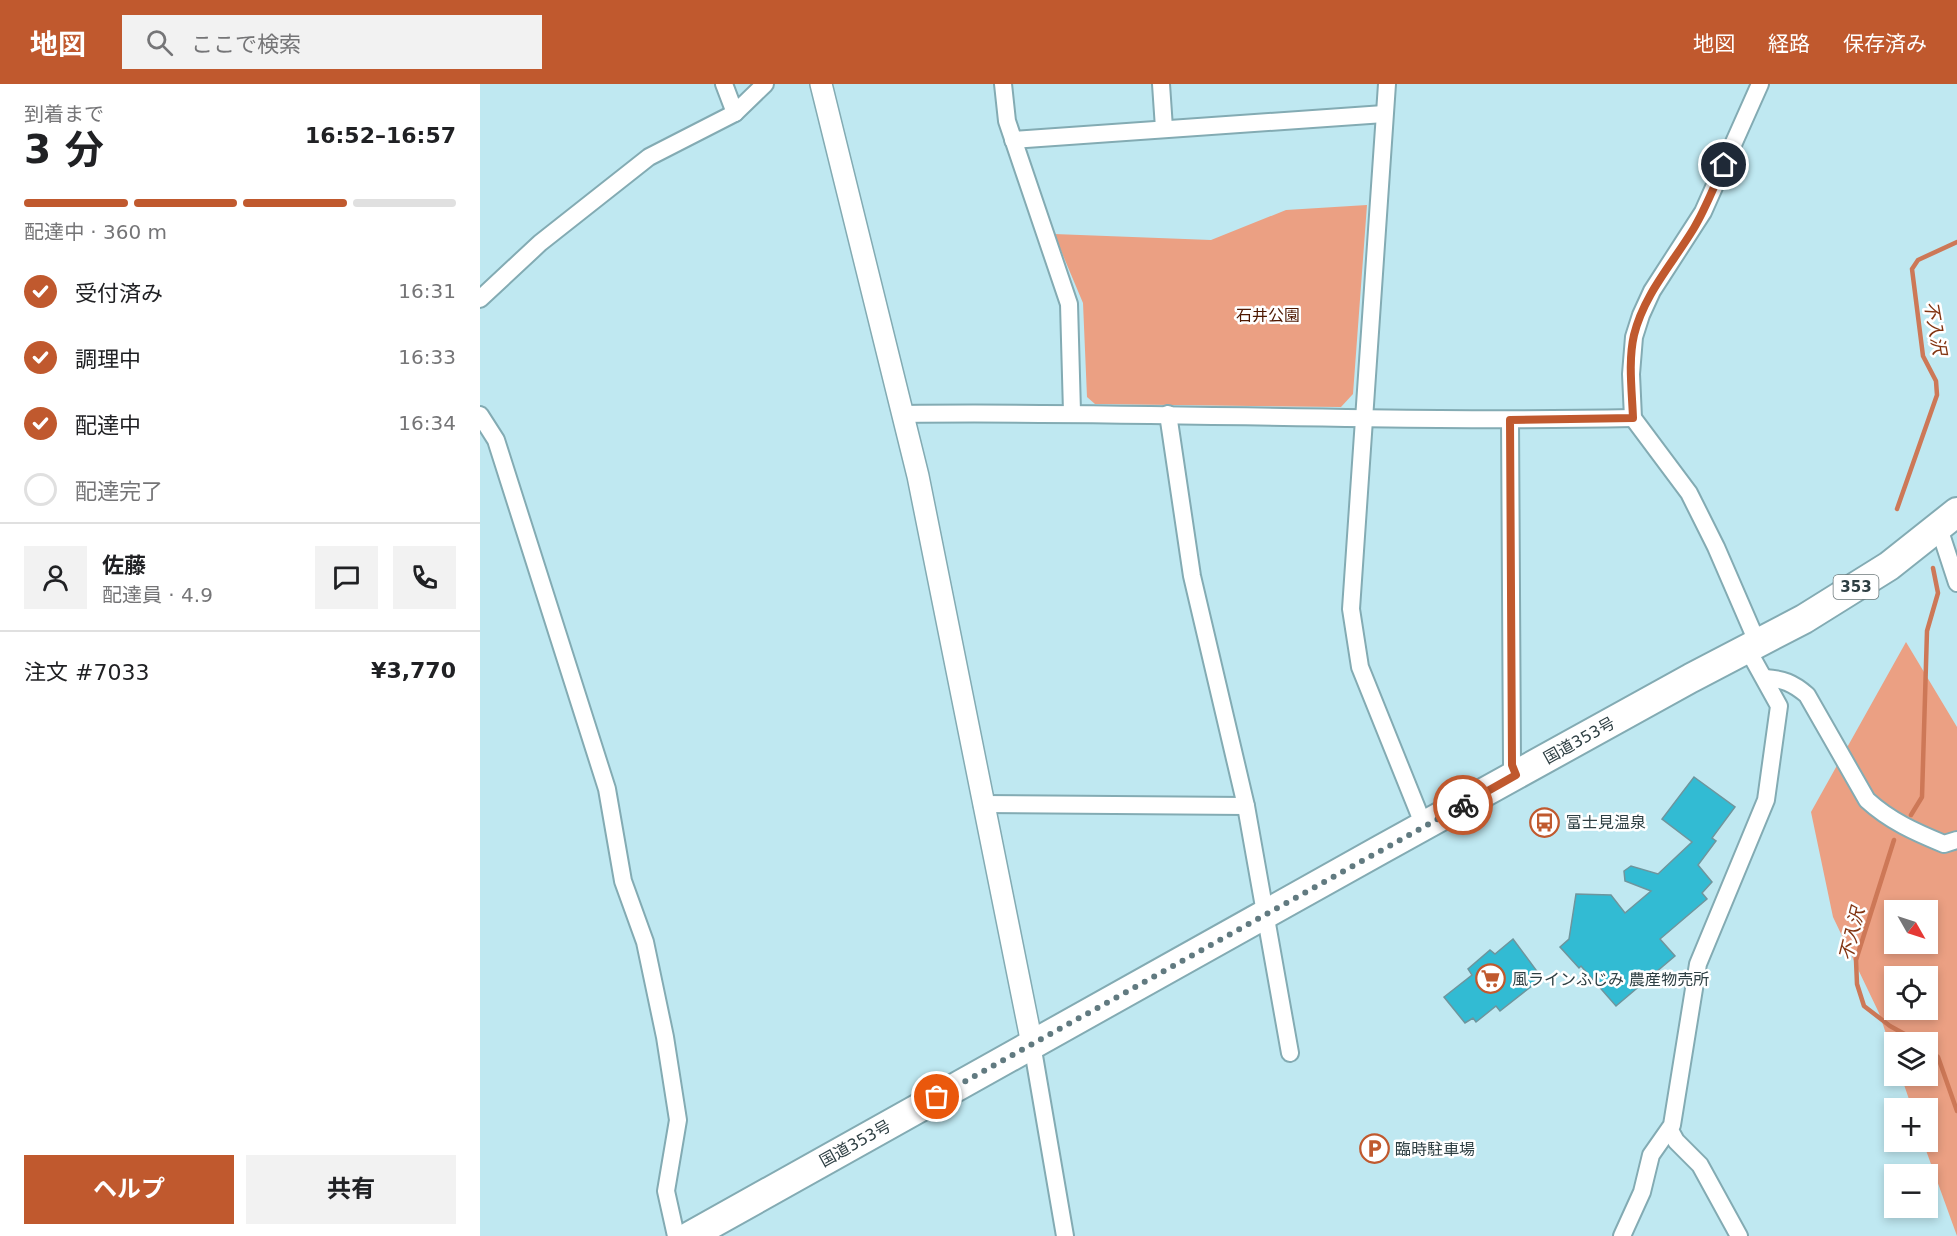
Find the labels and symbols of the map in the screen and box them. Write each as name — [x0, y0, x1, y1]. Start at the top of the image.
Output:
pin — [1698, 139, 1749, 190]
water label: 不入沢 — [1920, 300, 1951, 358]
park label: 石井公園 — [1236, 306, 1300, 325]
road number: 353 — [1834, 575, 1878, 599]
street label: 国道353号 — [1540, 713, 1618, 768]
courier — [1433, 775, 1493, 835]
bus stop icon: 富士見温泉 — [1529, 806, 1561, 838]
place label: 富士見温泉 — [1566, 813, 1646, 832]
north arrow — [1884, 900, 1938, 954]
water label: 不入沢 — [1835, 903, 1869, 963]
supermarket icon: 風ラインふじみ 農産物売所 — [1475, 963, 1507, 995]
place label: 風ラインふじみ 農産物売所 — [1512, 970, 1709, 989]
pin — [911, 1071, 962, 1122]
street label: 国道353号 — [816, 1116, 894, 1171]
parking icon: 臨時駐車場 — [1358, 1133, 1390, 1165]
place label: 臨時駐車場 — [1395, 1140, 1475, 1159]

